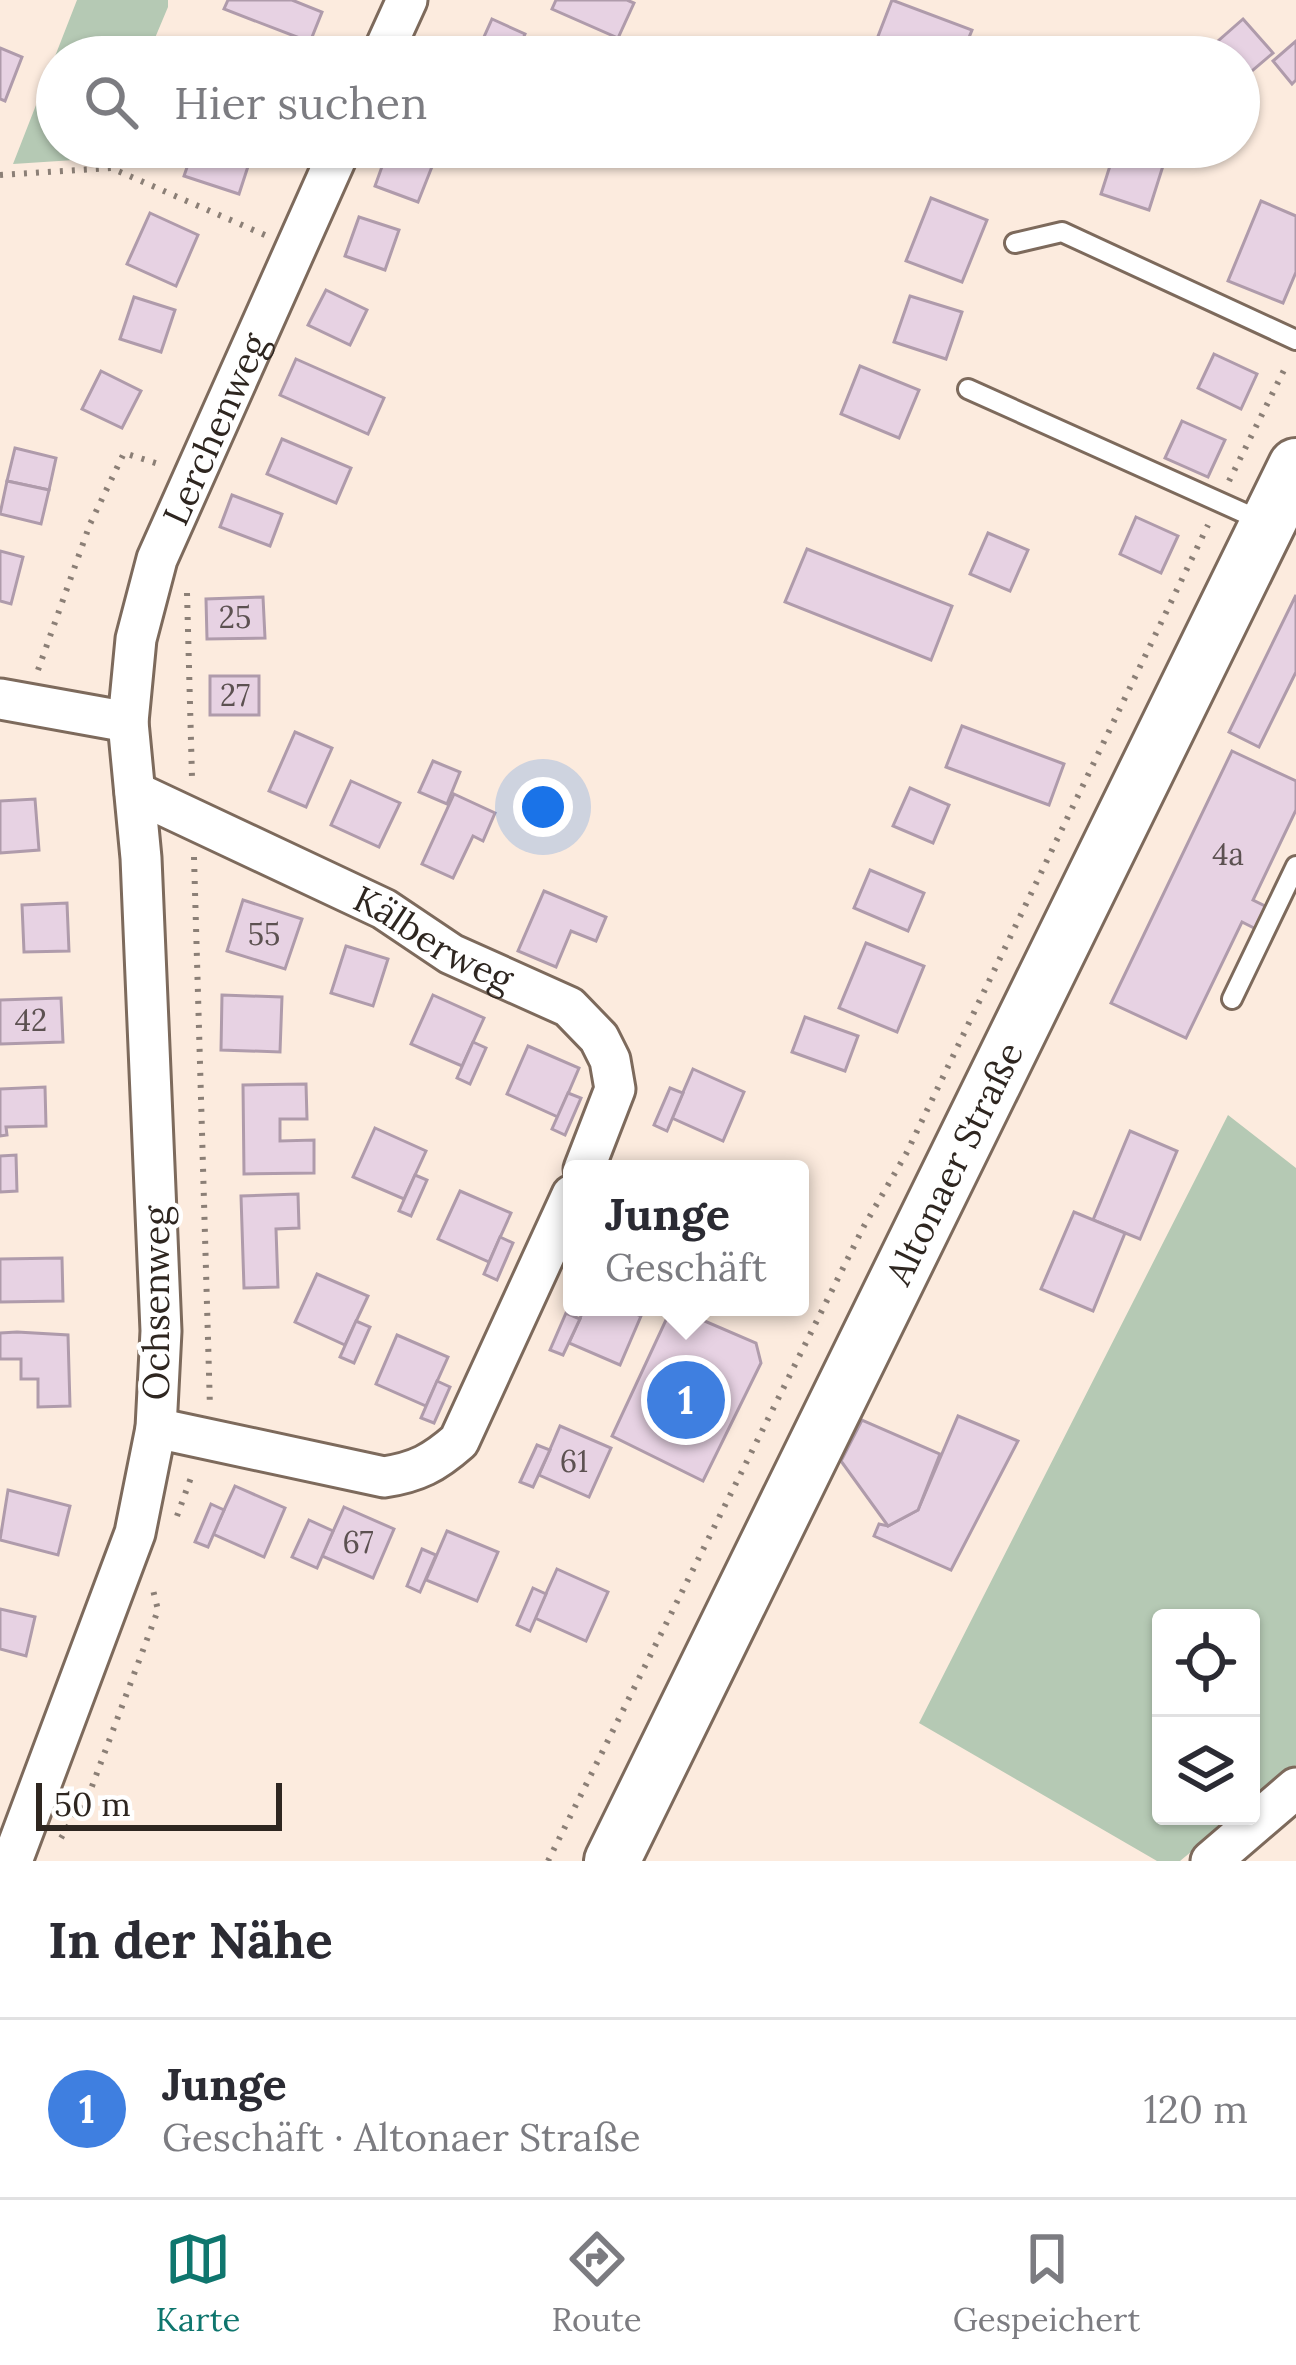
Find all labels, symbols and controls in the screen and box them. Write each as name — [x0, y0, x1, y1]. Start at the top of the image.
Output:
search box — [36, 36, 1260, 168]
icon: search — [78, 69, 144, 135]
text: Hier suchen — [174, 74, 427, 131]
street label: Lerchenweg — [152, 325, 278, 532]
house number: 25 — [219, 598, 251, 636]
house number: 27 — [220, 676, 250, 714]
your location — [513, 777, 573, 837]
house number: 4a — [1212, 835, 1244, 873]
street label: Kälberweg — [346, 875, 521, 1002]
house number: 55 — [248, 915, 280, 953]
house number: 42 — [15, 1001, 47, 1039]
street label: Altonaer Straße — [875, 1034, 1033, 1293]
popup — [563, 1160, 809, 1316]
text: Junge — [605, 1185, 730, 1242]
street label: Ochsenweg — [133, 1205, 179, 1400]
text: Geschäft — [605, 1242, 767, 1292]
pin: 1 — [647, 1355, 725, 1445]
house number: 61 — [560, 1442, 588, 1480]
house number: 67 — [343, 1523, 374, 1561]
map controls — [1152, 1609, 1260, 1825]
button: locate — [1152, 1609, 1260, 1717]
button: layers — [1152, 1717, 1260, 1825]
scale bar — [36, 1777, 282, 1830]
text: 50 m — [54, 1783, 131, 1825]
text: In der Nähe — [48, 1907, 333, 1972]
text: Junge — [162, 2055, 287, 2112]
text: 1 — [79, 2084, 95, 2134]
text: 120 m — [1144, 2084, 1248, 2134]
text: Geschäft · Altonaer Straße — [162, 2112, 641, 2162]
tab: Karte — [156, 2226, 240, 2340]
tab: Route — [551, 2226, 642, 2340]
tab: Gespeichert — [953, 2226, 1140, 2340]

